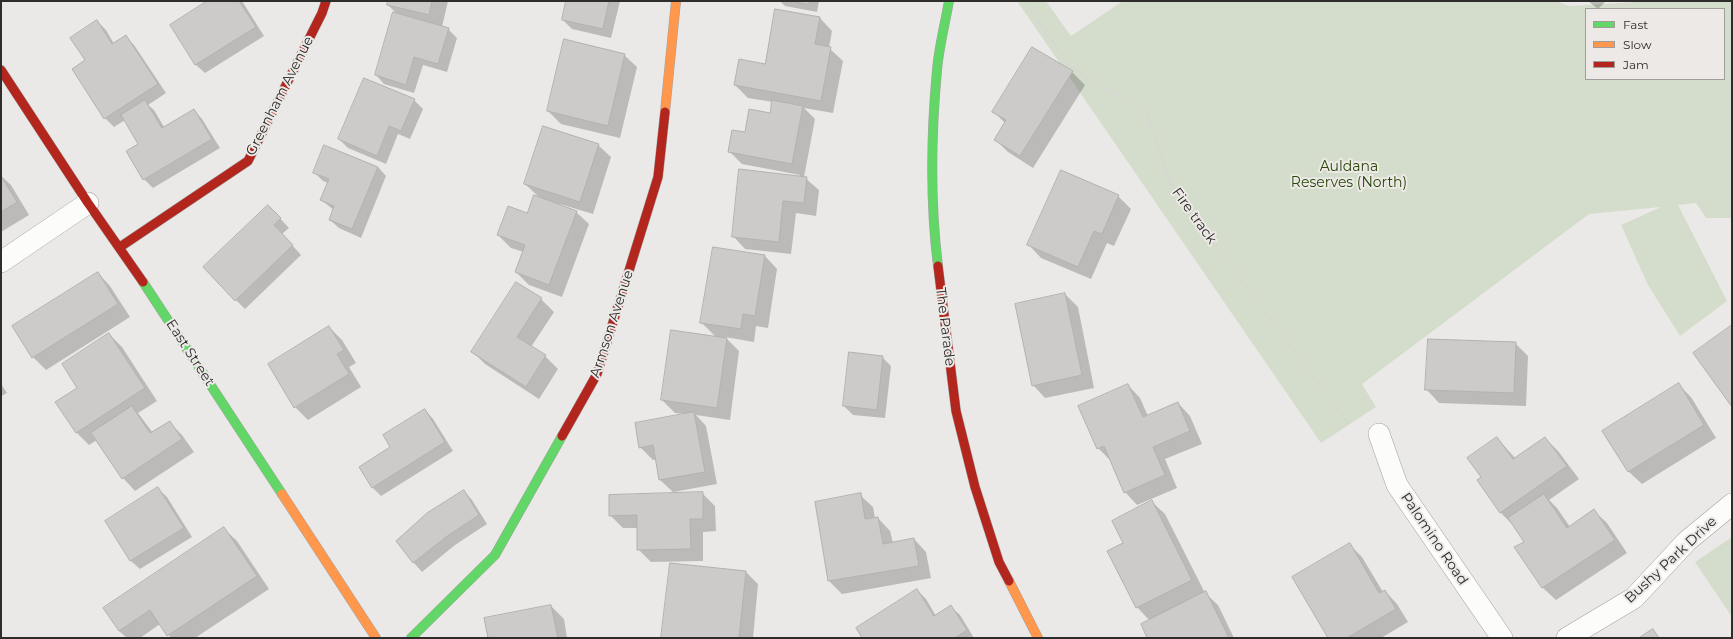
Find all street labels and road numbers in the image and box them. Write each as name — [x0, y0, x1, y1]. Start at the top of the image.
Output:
street label: Greenham Avenue — [243, 34, 317, 158]
street label: Fire track — [1168, 185, 1220, 247]
street label: Armson Avenue — [587, 268, 637, 380]
street label: The Parade — [932, 287, 958, 367]
street label: East Street — [162, 317, 218, 389]
street label: Palomino Road — [1397, 490, 1471, 588]
street label: Bushy Park Drive — [1622, 513, 1720, 607]

